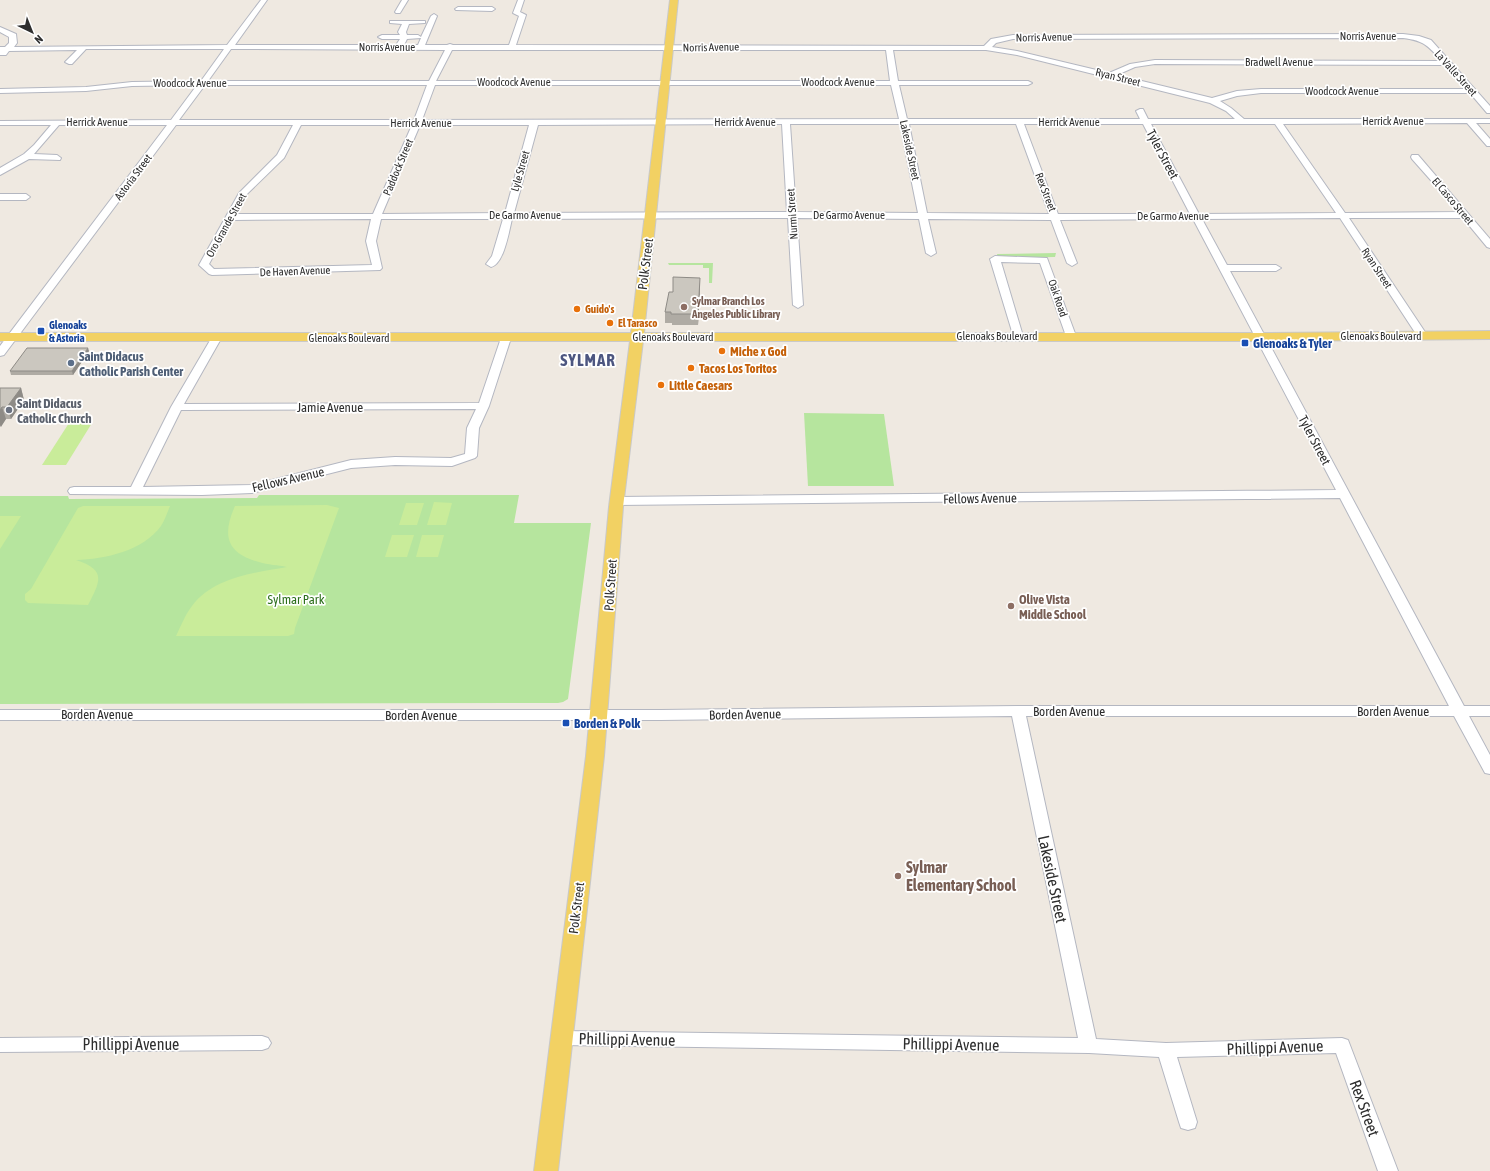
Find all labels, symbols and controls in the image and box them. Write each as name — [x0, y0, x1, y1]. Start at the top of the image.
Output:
north arrow — [12, 12, 52, 52]
street label: Norris Avenue — [1340, 30, 1396, 42]
street label: Norris Avenue — [1016, 31, 1072, 43]
text: N — [32, 33, 45, 46]
street label: Norris Avenue — [359, 41, 415, 53]
street label: Norris Avenue — [683, 41, 739, 53]
street label: La Valle Street — [1432, 48, 1480, 98]
street label: Bradwell Avenue — [1245, 56, 1313, 68]
street label: Ryan Street — [1094, 66, 1142, 88]
street label: Woodcock Avenue — [477, 76, 551, 88]
street label: Woodcock Avenue — [801, 76, 875, 88]
street label: Woodcock Avenue — [153, 77, 227, 89]
street label: Woodcock Avenue — [1305, 85, 1379, 97]
street label: Herrick Avenue — [1362, 115, 1424, 127]
street label: Herrick Avenue — [66, 116, 128, 128]
street label: Herrick Avenue — [714, 116, 776, 128]
street label: Herrick Avenue — [1038, 116, 1100, 128]
street label: Herrick Avenue — [390, 117, 452, 129]
street label: Lakeside Street — [898, 119, 922, 181]
street label: Tyler Street — [1143, 127, 1182, 182]
street label: Paddock Street — [381, 137, 415, 197]
street label: Lyle Street — [508, 149, 532, 193]
street label: Astoria Street — [112, 152, 154, 202]
street label: Rex Street — [1033, 171, 1059, 213]
street label: El Casco Street — [1430, 175, 1476, 227]
street label: Nurmi Street — [784, 188, 800, 240]
street label: Oro Grande Street — [203, 191, 249, 259]
street label: De Garmo Avenue — [489, 209, 561, 221]
street label: De Garmo Avenue — [813, 209, 885, 221]
street label: De Garmo Avenue — [1137, 210, 1209, 222]
street label: Polk Street — [635, 237, 656, 291]
street label: Ryan Street — [1359, 245, 1395, 291]
street label: De Haven Avenue — [259, 264, 331, 278]
street label: Oak Road — [1046, 278, 1070, 318]
place label: Sylmar Branch Los Angeles Public Library — [691, 295, 781, 320]
marker: Sylmar Branch Los Angeles Public Library — [679, 302, 689, 312]
place label: Guido's — [585, 303, 614, 315]
marker: Guido's — [572, 304, 582, 314]
place label: El Tarasco — [618, 317, 658, 329]
marker: El Tarasco — [605, 318, 615, 328]
place label: Glenoaks & Astoria — [49, 319, 87, 344]
marker: Glenoaks & Astoria — [36, 326, 46, 336]
street label: Glenoaks Boulevard — [957, 330, 1037, 342]
street label: Glenoaks Boulevard — [1341, 330, 1421, 342]
street label: Glenoaks Boulevard — [633, 331, 713, 343]
street label: Glenoaks Boulevard — [309, 332, 389, 344]
place label: Glenoaks & Tyler — [1253, 336, 1333, 351]
marker: Glenoaks & Tyler — [1240, 338, 1250, 348]
place label: Miche x God — [730, 344, 787, 359]
marker: Miche x God — [717, 346, 727, 356]
place label: Saint Didacus Catholic Parish Center — [79, 349, 184, 379]
district label: SYLMAR — [560, 350, 616, 370]
marker: Saint Didacus Catholic Parish Center — [66, 358, 76, 368]
place label: Tacos Los Toritos — [699, 361, 777, 376]
marker: Tacos Los Toritos — [686, 363, 696, 373]
place label: Little Caesars — [669, 378, 733, 393]
marker: Little Caesars — [656, 380, 666, 390]
place label: Saint Didacus Catholic Church — [17, 396, 91, 426]
street label: Jamie Avenue — [297, 400, 363, 415]
marker: Saint Didacus Catholic Church — [4, 405, 14, 415]
street label: Tyler Street — [1295, 413, 1334, 468]
street label: Fellows Avenue — [250, 464, 326, 495]
street label: Fellows Avenue — [943, 490, 1017, 507]
street label: Polk Street — [601, 558, 620, 611]
park label: Sylmar Park — [268, 592, 325, 607]
place label: Olive Vista Middle School — [1019, 592, 1087, 622]
marker: Olive Vista Middle School — [1006, 601, 1016, 611]
street label: Borden Avenue — [1033, 704, 1105, 719]
street label: Borden Avenue — [1357, 704, 1429, 719]
street label: Borden Avenue — [709, 706, 781, 723]
street label: Borden Avenue — [61, 707, 133, 722]
street label: Borden Avenue — [385, 708, 457, 723]
place label: Borden & Polk — [574, 716, 641, 731]
marker: Borden & Polk — [561, 718, 571, 728]
street label: Lakeside Street — [1035, 834, 1071, 925]
place label: Sylmar Elementary School — [906, 858, 1017, 894]
marker: Sylmar Elementary School — [893, 871, 903, 881]
street label: Polk Street — [566, 881, 587, 935]
street label: Phillippi Avenue — [578, 1029, 676, 1050]
street label: Phillippi Avenue — [902, 1034, 1000, 1055]
street label: Phillippi Avenue — [83, 1035, 179, 1054]
street label: Phillippi Avenue — [1226, 1036, 1324, 1059]
street label: Rex Street — [1346, 1077, 1384, 1139]

